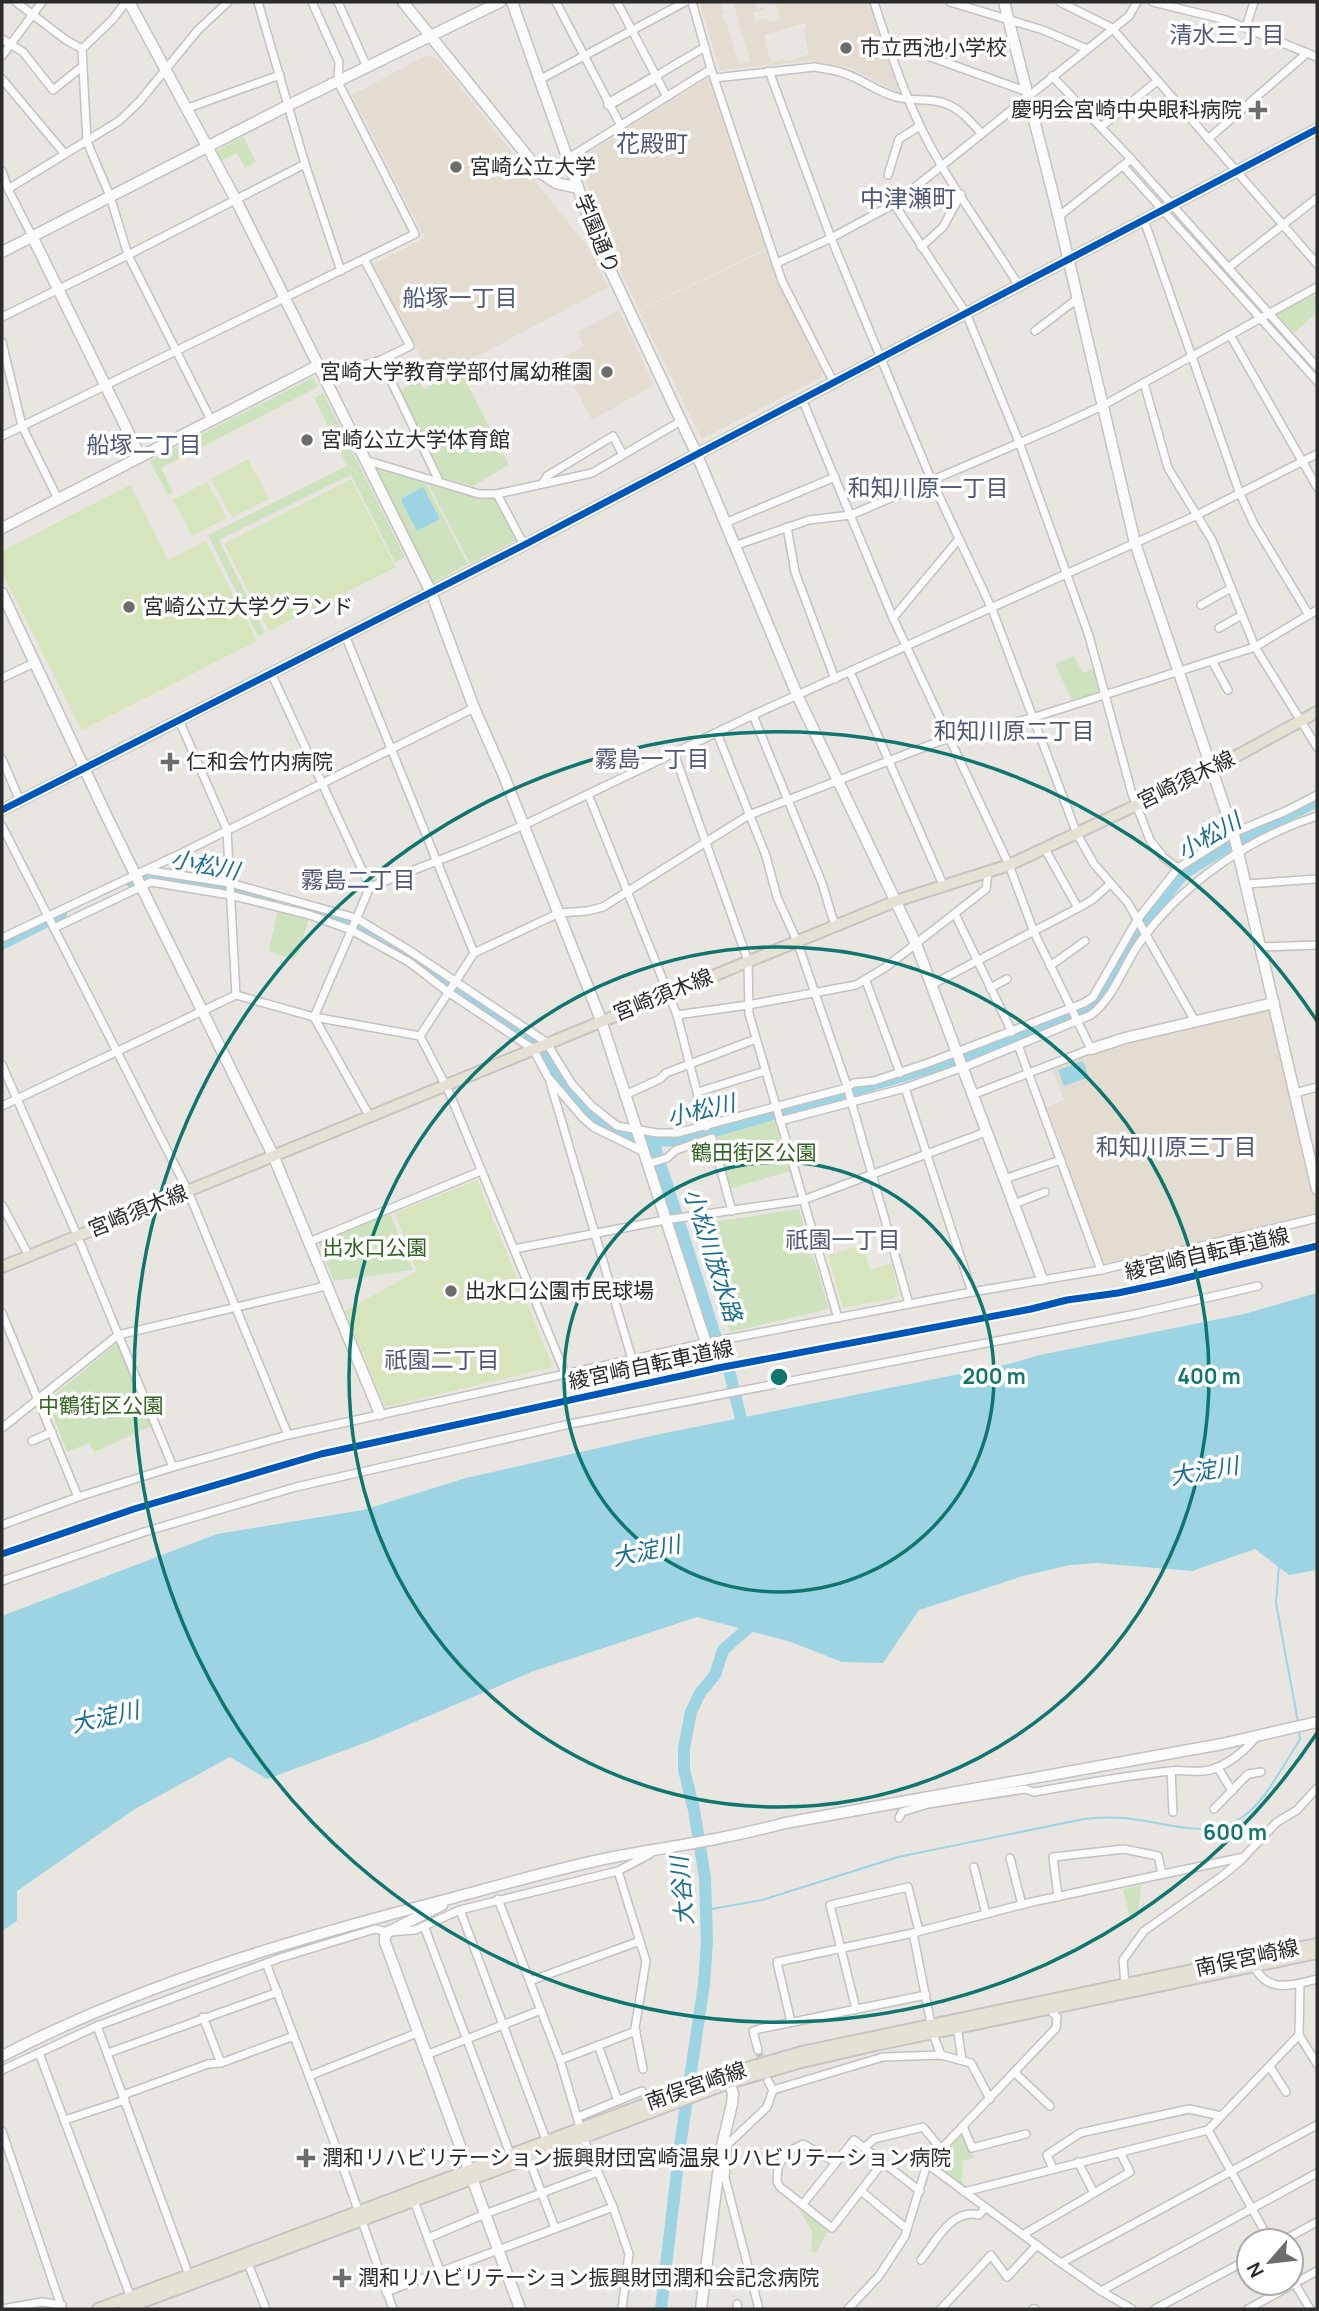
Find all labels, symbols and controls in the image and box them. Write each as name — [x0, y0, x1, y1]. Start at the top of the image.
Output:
district label: 清水三丁目 — [1170, 18, 1285, 50]
place label: 市立西池小学校 — [860, 33, 1007, 61]
marker: 市立西池小学校 — [838, 40, 854, 56]
place label: 慶明会宮崎中央眼科病院 — [1011, 95, 1242, 123]
marker: 慶明会宮崎中央眼科病院 — [1248, 100, 1268, 120]
district label: 花殿町 — [616, 126, 688, 159]
place label: 宮崎公立大学 — [470, 152, 596, 180]
marker: 宮崎公立大学 — [448, 159, 464, 175]
district label: 中津瀬町 — [860, 181, 956, 214]
street label: 学園通り — [569, 189, 627, 278]
district label: 船塚一丁目 — [403, 281, 518, 313]
place label: 宮崎大学教育学部付属幼稚園 — [320, 357, 593, 385]
marker: 宮崎大学教育学部付属幼稚園 — [599, 364, 615, 380]
place label: 宮崎公立大学体育館 — [321, 425, 510, 453]
district label: 船塚二丁目 — [87, 428, 202, 460]
marker: 宮崎公立大学体育館 — [299, 432, 315, 448]
district label: 和知川原一丁目 — [848, 471, 1009, 503]
place label: 宮崎公立大学グランド — [143, 592, 353, 620]
marker: 宮崎公立大学グランド — [121, 599, 137, 615]
district label: 和知川原二丁目 — [934, 714, 1095, 746]
district label: 霧島一丁目 — [595, 742, 710, 774]
street label: 宮崎須木線 — [1132, 744, 1239, 815]
place label: 仁和会竹内病院 — [186, 747, 333, 775]
marker: 仁和会竹内病院 — [160, 752, 180, 772]
water label: 小松川 — [1171, 803, 1249, 866]
water label: 小松川 — [168, 842, 245, 887]
district label: 霧島二丁目 — [301, 863, 416, 895]
street label: 宮崎須木線 — [609, 961, 717, 1027]
water label: 小松川 — [664, 1085, 741, 1132]
district label: 和知川原三丁目 — [1096, 1130, 1257, 1162]
park label: 鶴田街区公園 — [691, 1138, 817, 1166]
street label: 宮崎須木線 — [84, 1177, 192, 1243]
water label: 小松川放水路 — [677, 1184, 751, 1327]
street label: 綾宮崎自転車道線 — [1122, 1220, 1292, 1286]
district label: 祇園一丁目 — [786, 1223, 901, 1255]
park label: 出水口公園 — [323, 1233, 428, 1261]
place label: 出水口公園市民球場 — [465, 1276, 654, 1304]
marker: 出水口公園市民球場 — [443, 1283, 459, 1299]
street label: 綾宮崎自転車道線 — [566, 1333, 736, 1395]
district label: 祇園二丁目 — [385, 1343, 500, 1375]
text: 200 m — [962, 1362, 1026, 1390]
text: 400 m — [1177, 1362, 1241, 1390]
centre of rings — [767, 1365, 791, 1389]
park label: 中鶴街区公園 — [38, 1391, 164, 1419]
water label: 大淀川 — [1167, 1448, 1244, 1492]
water label: 大淀川 — [609, 1527, 686, 1573]
water label: 大淀川 — [68, 1692, 145, 1739]
text: 600 m — [1203, 1818, 1267, 1846]
water label: 大谷川 — [662, 1852, 700, 1927]
street label: 南俣宮崎線 — [1193, 1932, 1301, 1982]
street label: 南俣宮崎線 — [641, 2055, 750, 2115]
place label: 潤和リハビリテーション振興財団宮崎温泉リハビリテーション病院 — [322, 2143, 951, 2171]
marker: 潤和リハビリテーション振興財団宮崎温泉リハビリテーション病院 — [296, 2148, 316, 2168]
north arrow — [1235, 2227, 1305, 2297]
text: N — [1240, 2258, 1270, 2282]
place label: 潤和リハビリテーション振興財団潤和会記念病院 — [358, 2263, 820, 2291]
marker: 潤和リハビリテーション振興財団潤和会記念病院 — [332, 2268, 352, 2288]

